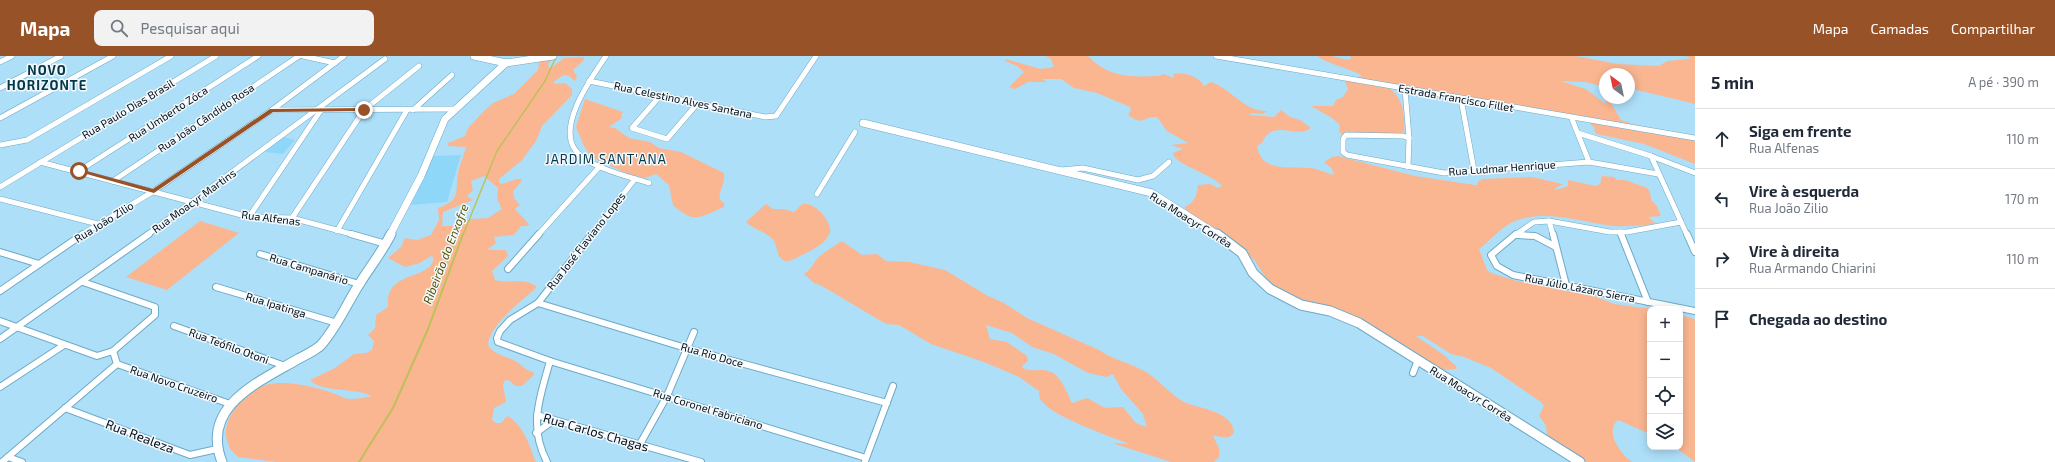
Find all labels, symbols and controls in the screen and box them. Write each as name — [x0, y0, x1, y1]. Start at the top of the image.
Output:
search box — [94, 10, 374, 46]
text: Mapa — [20, 17, 70, 40]
icon: search — [108, 17, 130, 39]
text: Pesquisar aqui — [140, 19, 240, 37]
text: Mapa — [1813, 20, 1849, 37]
text: Camadas — [1871, 20, 1929, 37]
text: Compartilhar — [1951, 20, 2035, 37]
district label: NOVO HORIZONTE — [7, 62, 87, 93]
north arrow — [1599, 68, 1635, 104]
text: 5 min — [1711, 72, 1754, 92]
text: A pé · 390 m — [1968, 74, 2039, 90]
street label: Rua Paulo Dias Brasil — [79, 76, 177, 141]
street label: Rua Celestino Alves Santana — [613, 78, 753, 121]
street label: Rua João Cândido Rosa — [155, 80, 256, 155]
street label: Estrada Francisco Fillet — [1397, 81, 1515, 114]
street label: Rua Umberto Zóca — [126, 83, 210, 144]
route end — [355, 101, 373, 119]
text: Siga em frente — [1749, 122, 1851, 140]
icon: ahead — [1711, 128, 1733, 150]
text: 110 m — [2007, 131, 2039, 147]
text: Rua Alfenas — [1749, 140, 1819, 156]
district label: JARDIM SANT'ANA — [545, 151, 667, 167]
street label: Rua Ludmar Henrique — [1448, 157, 1556, 178]
route start — [70, 162, 88, 180]
street label: Rua Moacyr Martins — [149, 166, 238, 235]
text: Vire à esquerda — [1749, 182, 1859, 200]
icon: left — [1711, 188, 1733, 210]
street label: Rua José Flaviano Lopes — [544, 189, 628, 292]
street label: Rua Moacyr Corrêa — [1148, 189, 1235, 250]
text: 170 m — [2005, 191, 2039, 207]
street label: Rua João Zilio — [72, 198, 136, 245]
text: Rua João Zilio — [1749, 200, 1829, 216]
water label: Ribeirão do Enxofre — [420, 201, 471, 306]
street label: Rua Alfenas — [241, 207, 302, 228]
text: Vire à direita — [1749, 242, 1839, 260]
icon: right — [1711, 248, 1733, 270]
street label: Rua Campanário — [268, 250, 350, 287]
text: 110 m — [2007, 251, 2039, 267]
text: Rua Armando Chiarini — [1749, 260, 1876, 276]
street label: Rua Júlio Lázaro Sierra — [1524, 270, 1636, 305]
street label: Rua Ipatinga — [244, 289, 308, 320]
map controls — [1647, 306, 1683, 450]
button: + — [1647, 306, 1683, 342]
icon: arrive — [1711, 308, 1733, 330]
text: Chegada ao destino — [1749, 310, 1887, 328]
street label: Rua Teófilo Otoni — [187, 325, 271, 366]
street label: Rua Rio Doce — [679, 339, 745, 370]
button: − — [1647, 342, 1683, 378]
street label: Rua Novo Cruzeiro — [129, 362, 220, 405]
street label: Rua Moacyr Corrêa — [1428, 363, 1515, 424]
button: locate — [1647, 378, 1683, 414]
street label: Rua Coronel Fabriciano — [652, 386, 765, 431]
street label: Rua Carlos Chagas — [541, 409, 651, 455]
button: layers — [1647, 414, 1683, 450]
street label: Rua Realeza — [103, 416, 177, 456]

